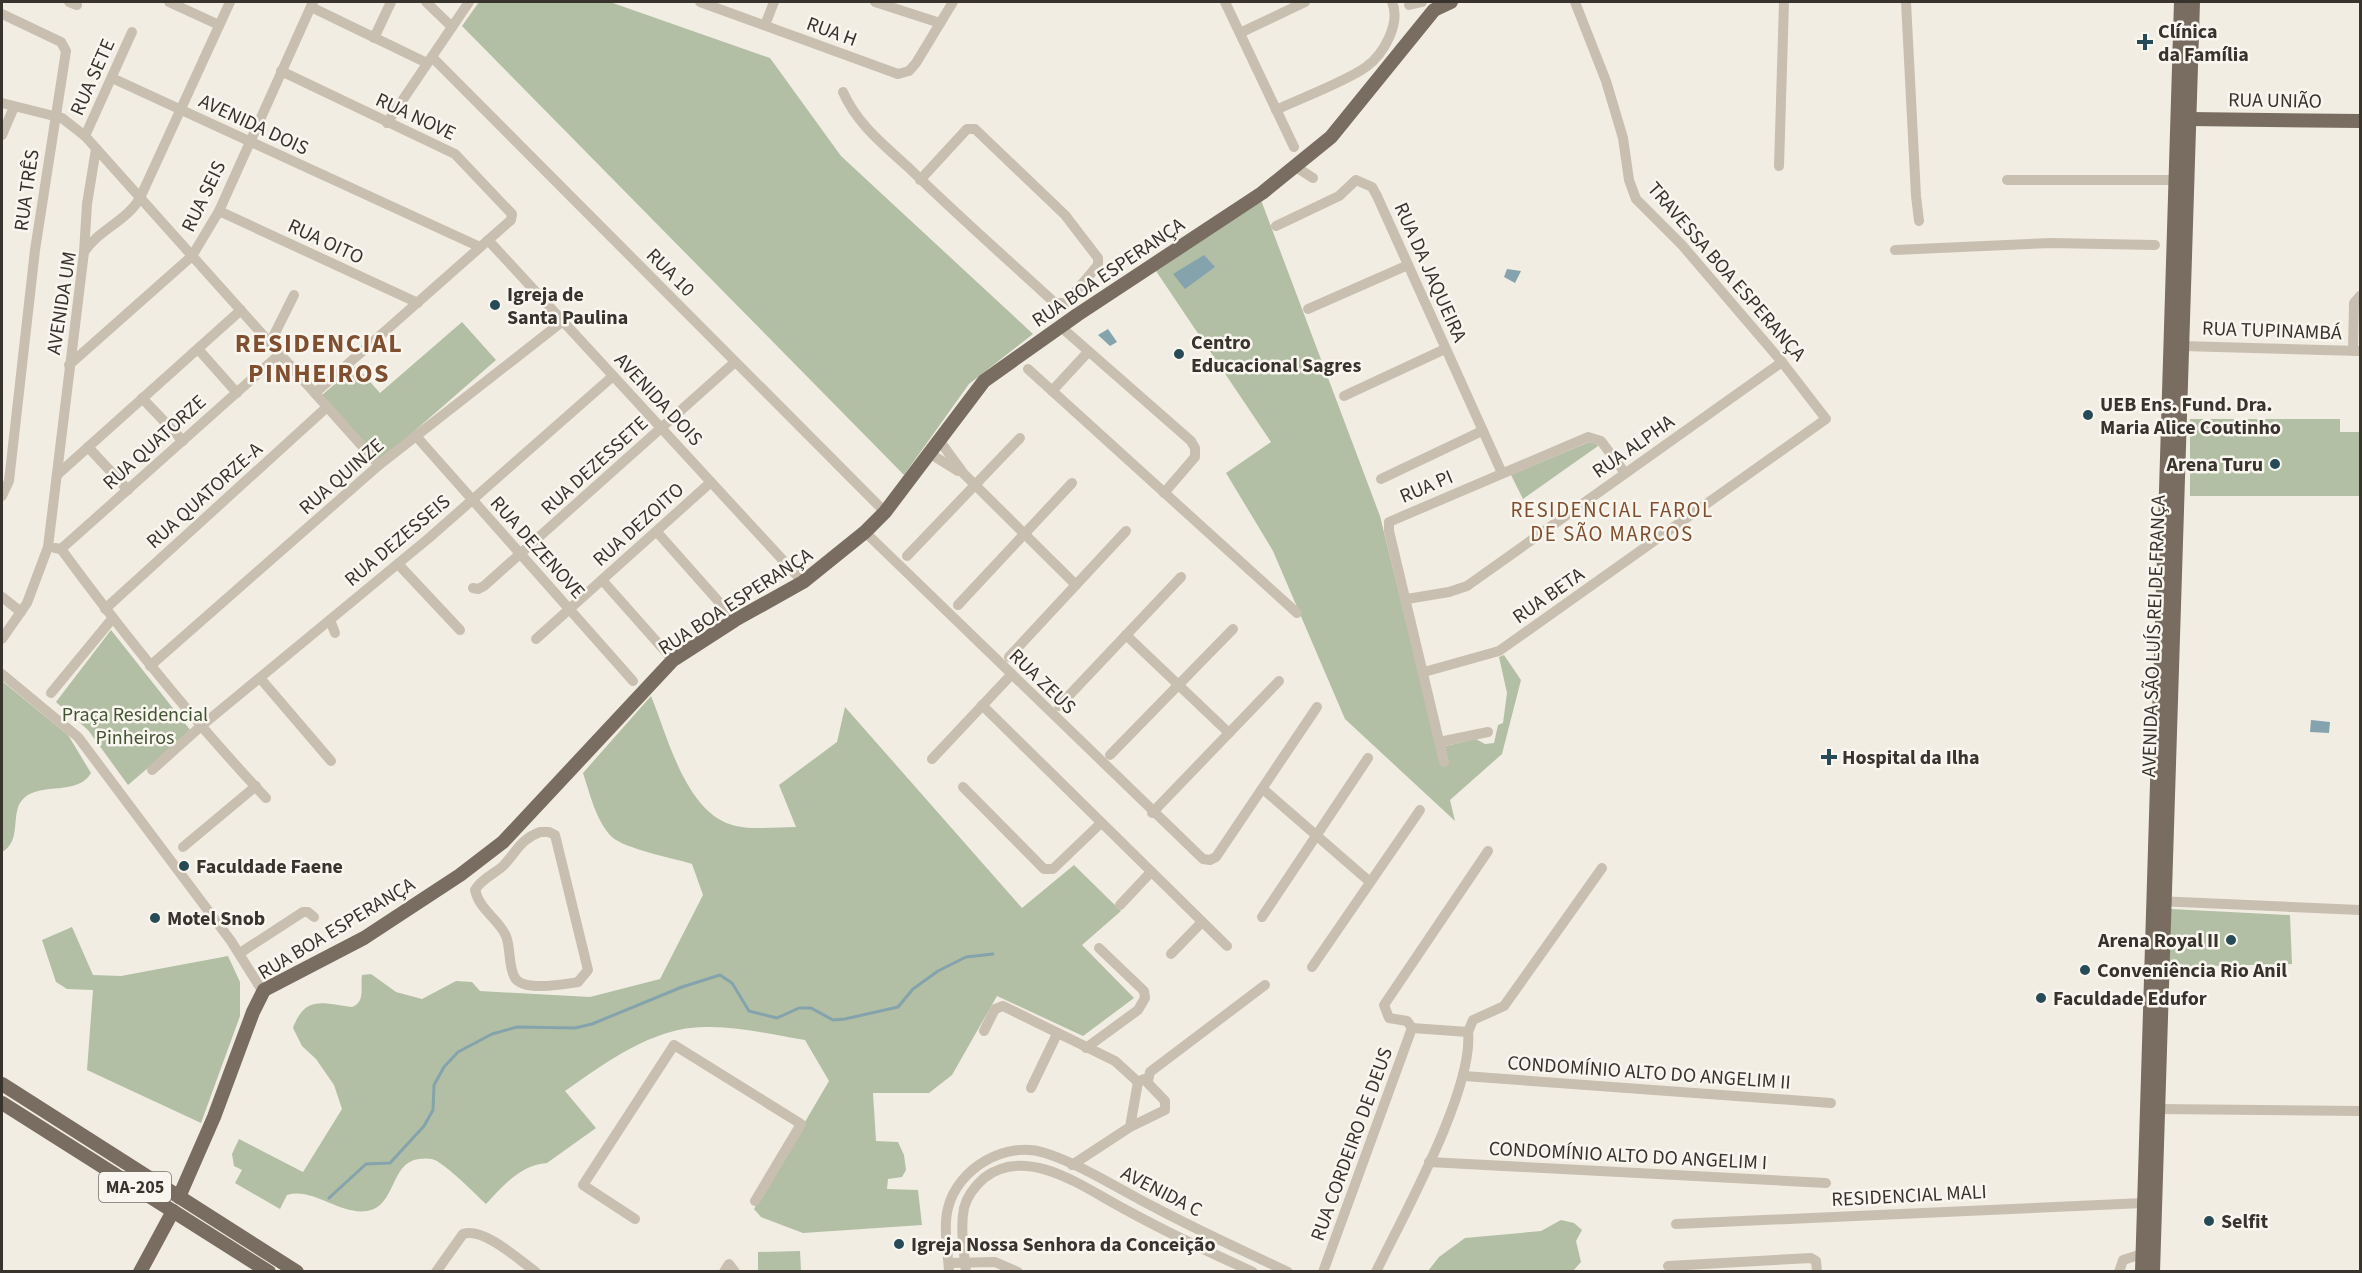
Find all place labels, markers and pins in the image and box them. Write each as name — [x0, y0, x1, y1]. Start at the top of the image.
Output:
place label: Clínica da Família — [2158, 18, 2249, 69]
marker: Clínica da Família — [2136, 33, 2154, 51]
place label: Igreja de Santa Paulina — [507, 281, 628, 332]
marker: Igreja de Santa Paulina — [488, 298, 502, 312]
place label: Centro Educacional Sagres — [1191, 329, 1361, 380]
marker: Centro Educacional Sagres — [1172, 347, 1186, 361]
place label: UEB Ens. Fund. Dra. Maria Alice Coutinho — [2100, 391, 2281, 442]
marker: UEB Ens. Fund. Dra. Maria Alice Coutinho — [2081, 408, 2095, 422]
place label: Arena Turu — [2165, 451, 2263, 479]
marker: Arena Turu — [2268, 457, 2282, 471]
place label: Hospital da Ilha — [1842, 744, 1980, 772]
marker: Hospital da Ilha — [1820, 748, 1838, 766]
place label: Faculdade Faene — [196, 853, 343, 881]
marker: Faculdade Faene — [177, 859, 191, 873]
place label: Motel Snob — [167, 905, 265, 933]
marker: Motel Snob — [148, 911, 162, 925]
place label: Arena Royal II — [2097, 927, 2219, 955]
marker: Arena Royal II — [2224, 933, 2238, 947]
place label: Conveniência Rio Anil — [2097, 957, 2287, 985]
marker: Conveniência Rio Anil — [2078, 963, 2092, 977]
place label: Faculdade Edufor — [2053, 985, 2207, 1013]
marker: Faculdade Edufor — [2034, 991, 2048, 1005]
place label: Selfit — [2221, 1208, 2269, 1236]
marker: Selfit — [2202, 1214, 2216, 1228]
place label: Igreja Nossa Senhora da Conceição — [911, 1231, 1216, 1259]
marker: Igreja Nossa Senhora da Conceição — [892, 1237, 906, 1251]

